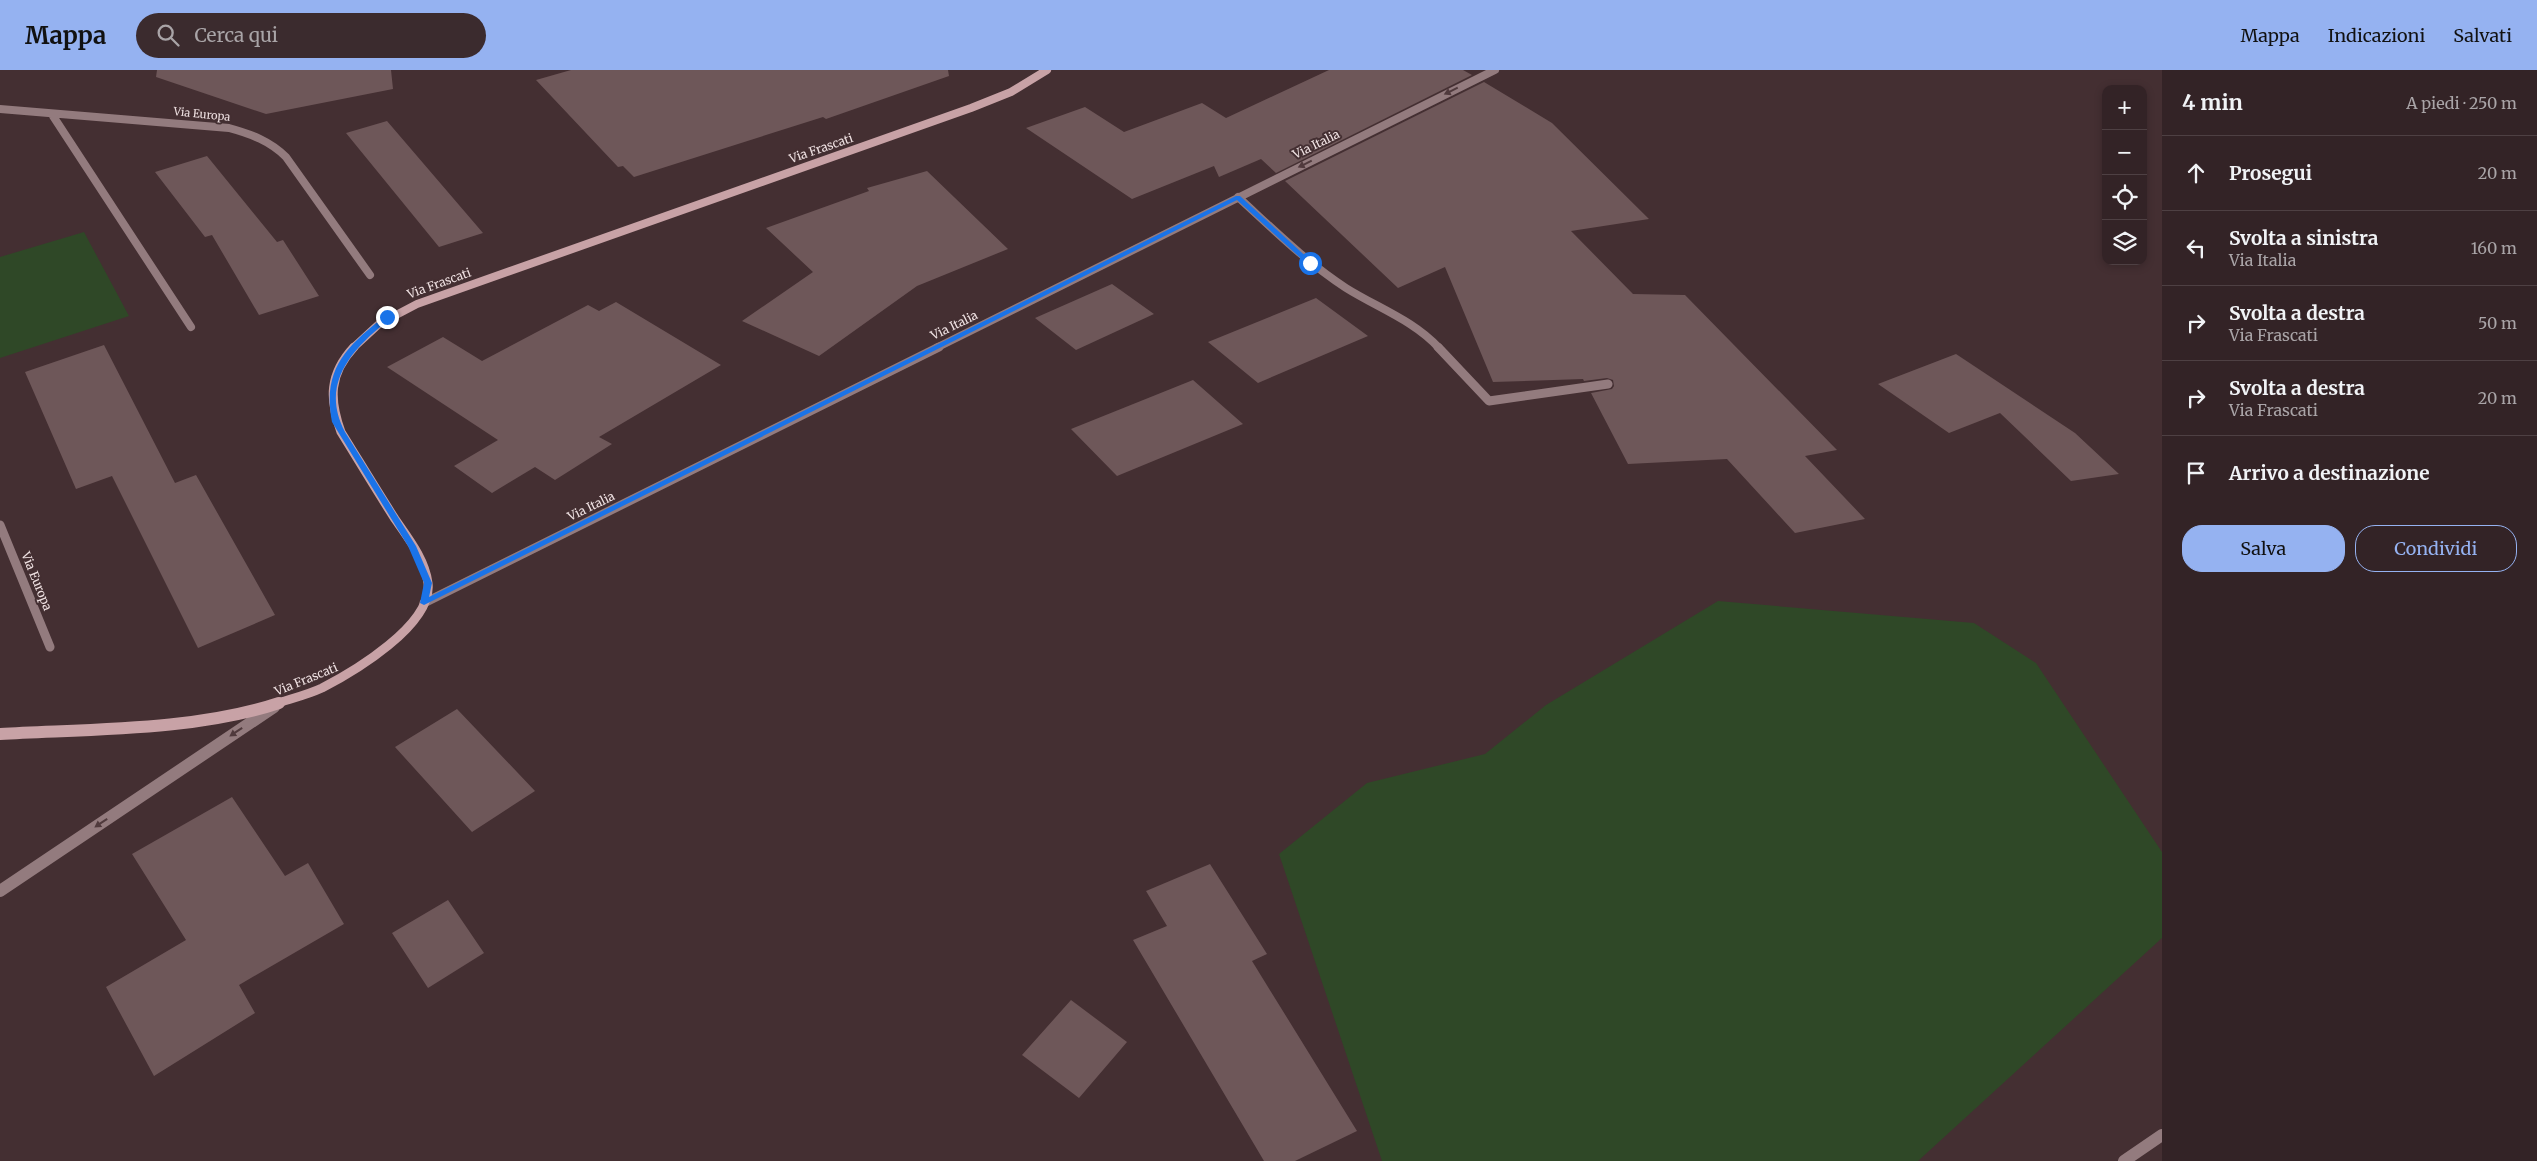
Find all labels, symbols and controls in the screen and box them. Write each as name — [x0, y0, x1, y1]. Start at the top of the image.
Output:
search box — [136, 13, 486, 58]
text: Mappa — [25, 20, 106, 51]
icon: search — [154, 21, 182, 49]
text: Cerca qui — [194, 23, 278, 47]
text: Mappa — [2240, 24, 2300, 47]
text: Indicazioni — [2328, 24, 2425, 47]
text: Salvati — [2453, 24, 2512, 47]
map controls — [2102, 85, 2147, 265]
button: + — [2102, 85, 2147, 130]
one-way arrow — [1444, 87, 1458, 95]
text: 4 min — [2182, 89, 2243, 116]
text: A piedi · 250 m — [2406, 93, 2517, 113]
street label: Via Europa — [172, 104, 231, 124]
street label: Via Italia — [1289, 126, 1342, 162]
street label: Via Frascati — [786, 130, 855, 166]
button: − — [2102, 130, 2147, 175]
icon: ahead — [2182, 159, 2210, 187]
one-way arrow — [1298, 160, 1313, 168]
text: Prosegui — [2229, 161, 2312, 185]
text: 20 m — [2478, 163, 2517, 183]
button: locate — [2102, 175, 2147, 220]
button: layers — [2102, 220, 2147, 265]
text: Svolta a sinistra — [2229, 226, 2378, 250]
icon: left — [2182, 234, 2210, 262]
text: 160 m — [2471, 238, 2517, 258]
text: Via Italia — [2229, 250, 2296, 270]
route start — [1299, 252, 1322, 275]
street label: Via Frascati — [404, 264, 473, 302]
text: Svolta a destra — [2229, 301, 2365, 325]
route end — [376, 306, 399, 329]
street label: Via Italia — [927, 307, 980, 343]
icon: right — [2182, 309, 2210, 337]
text: 50 m — [2478, 313, 2517, 333]
text: Via Frascati — [2229, 325, 2318, 345]
text: Svolta a destra — [2229, 376, 2365, 400]
icon: right — [2182, 384, 2210, 412]
text: 20 m — [2478, 388, 2517, 408]
text: Via Frascati — [2229, 400, 2318, 420]
icon: arrive — [2182, 459, 2210, 487]
text: Arrivo a destinazione — [2229, 461, 2429, 485]
street label: Via Italia — [564, 488, 617, 524]
button: Salva — [2182, 525, 2345, 572]
button: Condividi — [2355, 525, 2517, 572]
street label: Via Europa — [18, 548, 56, 613]
street label: Via Frascati — [271, 659, 340, 699]
one-way arrow — [229, 727, 243, 737]
one-way arrow — [95, 818, 108, 828]

